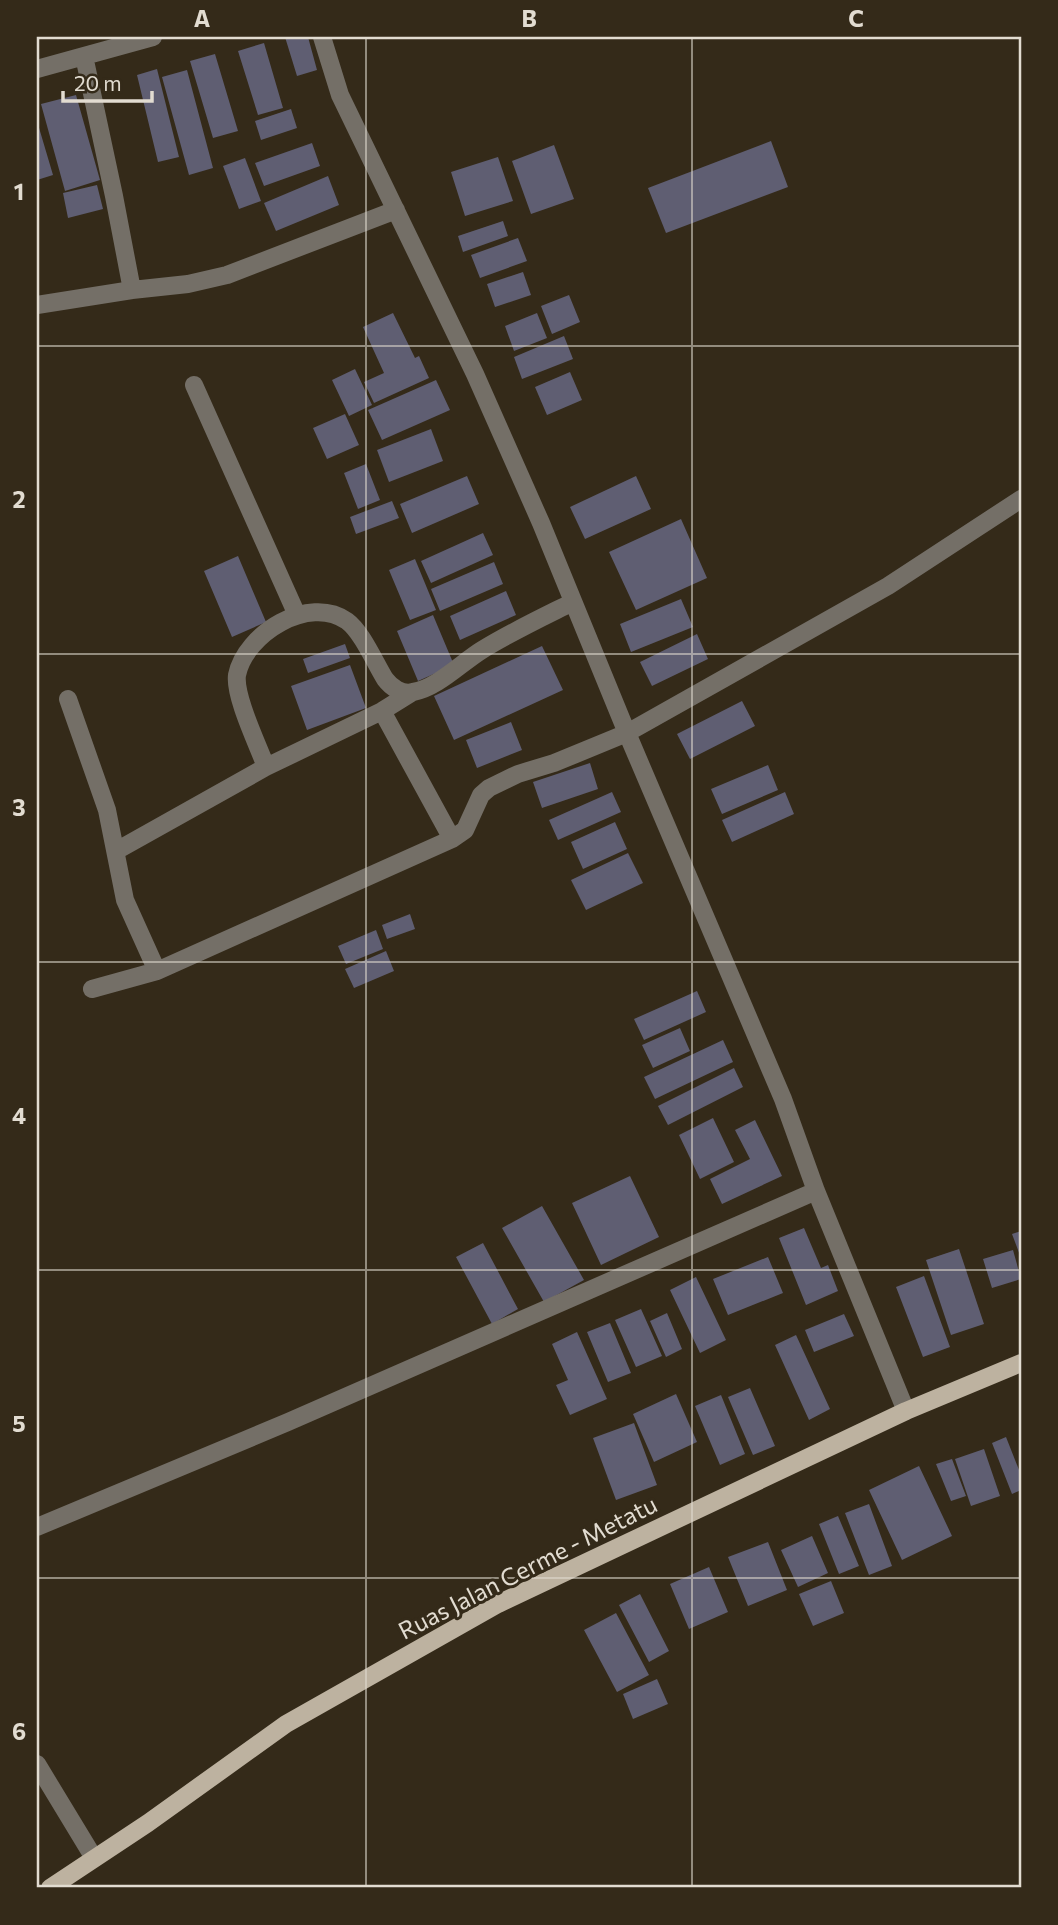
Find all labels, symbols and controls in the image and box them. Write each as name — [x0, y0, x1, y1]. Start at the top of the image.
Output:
text: A — [194, 4, 211, 32]
text: B — [521, 4, 537, 32]
text: C — [848, 4, 864, 32]
scale bar — [63, 60, 152, 104]
text: 20 m — [74, 70, 122, 95]
text: 1 — [14, 177, 24, 205]
text: 2 — [12, 485, 26, 513]
text: 3 — [12, 793, 26, 821]
text: 4 — [12, 1101, 26, 1129]
text: 5 — [12, 1409, 26, 1437]
street label: Ruas Jalan Cerme - Metatu — [393, 1489, 662, 1645]
text: 6 — [12, 1717, 26, 1745]

